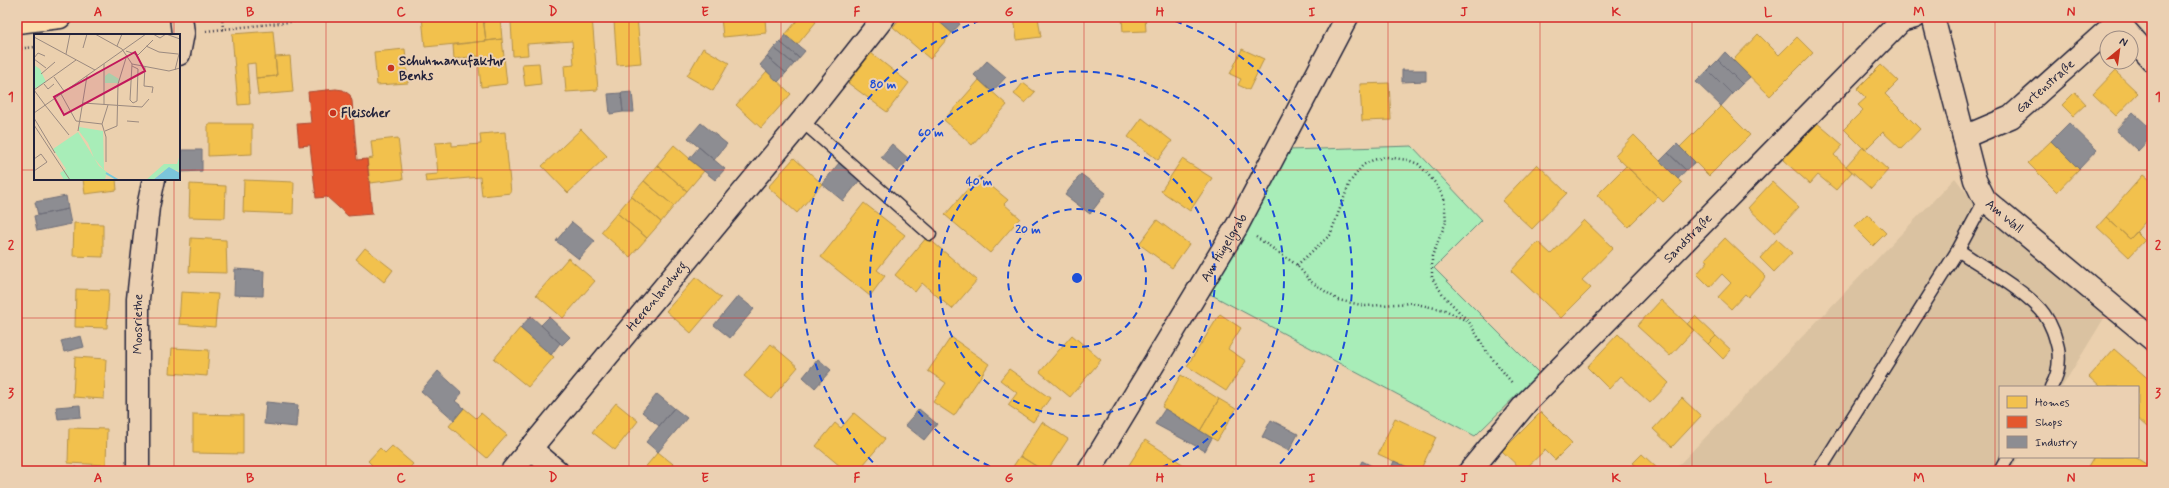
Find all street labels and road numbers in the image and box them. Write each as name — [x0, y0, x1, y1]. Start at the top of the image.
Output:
street label: Gartenstraße — [2012, 56, 2078, 117]
street label: Am Wall — [1982, 195, 2027, 237]
street label: Am Hügelgrab — [1197, 210, 1251, 285]
street label: Sandstraße — [1660, 210, 1716, 267]
street label: Heerenlandweg — [623, 258, 692, 335]
street label: Moosriethe — [129, 293, 147, 354]

